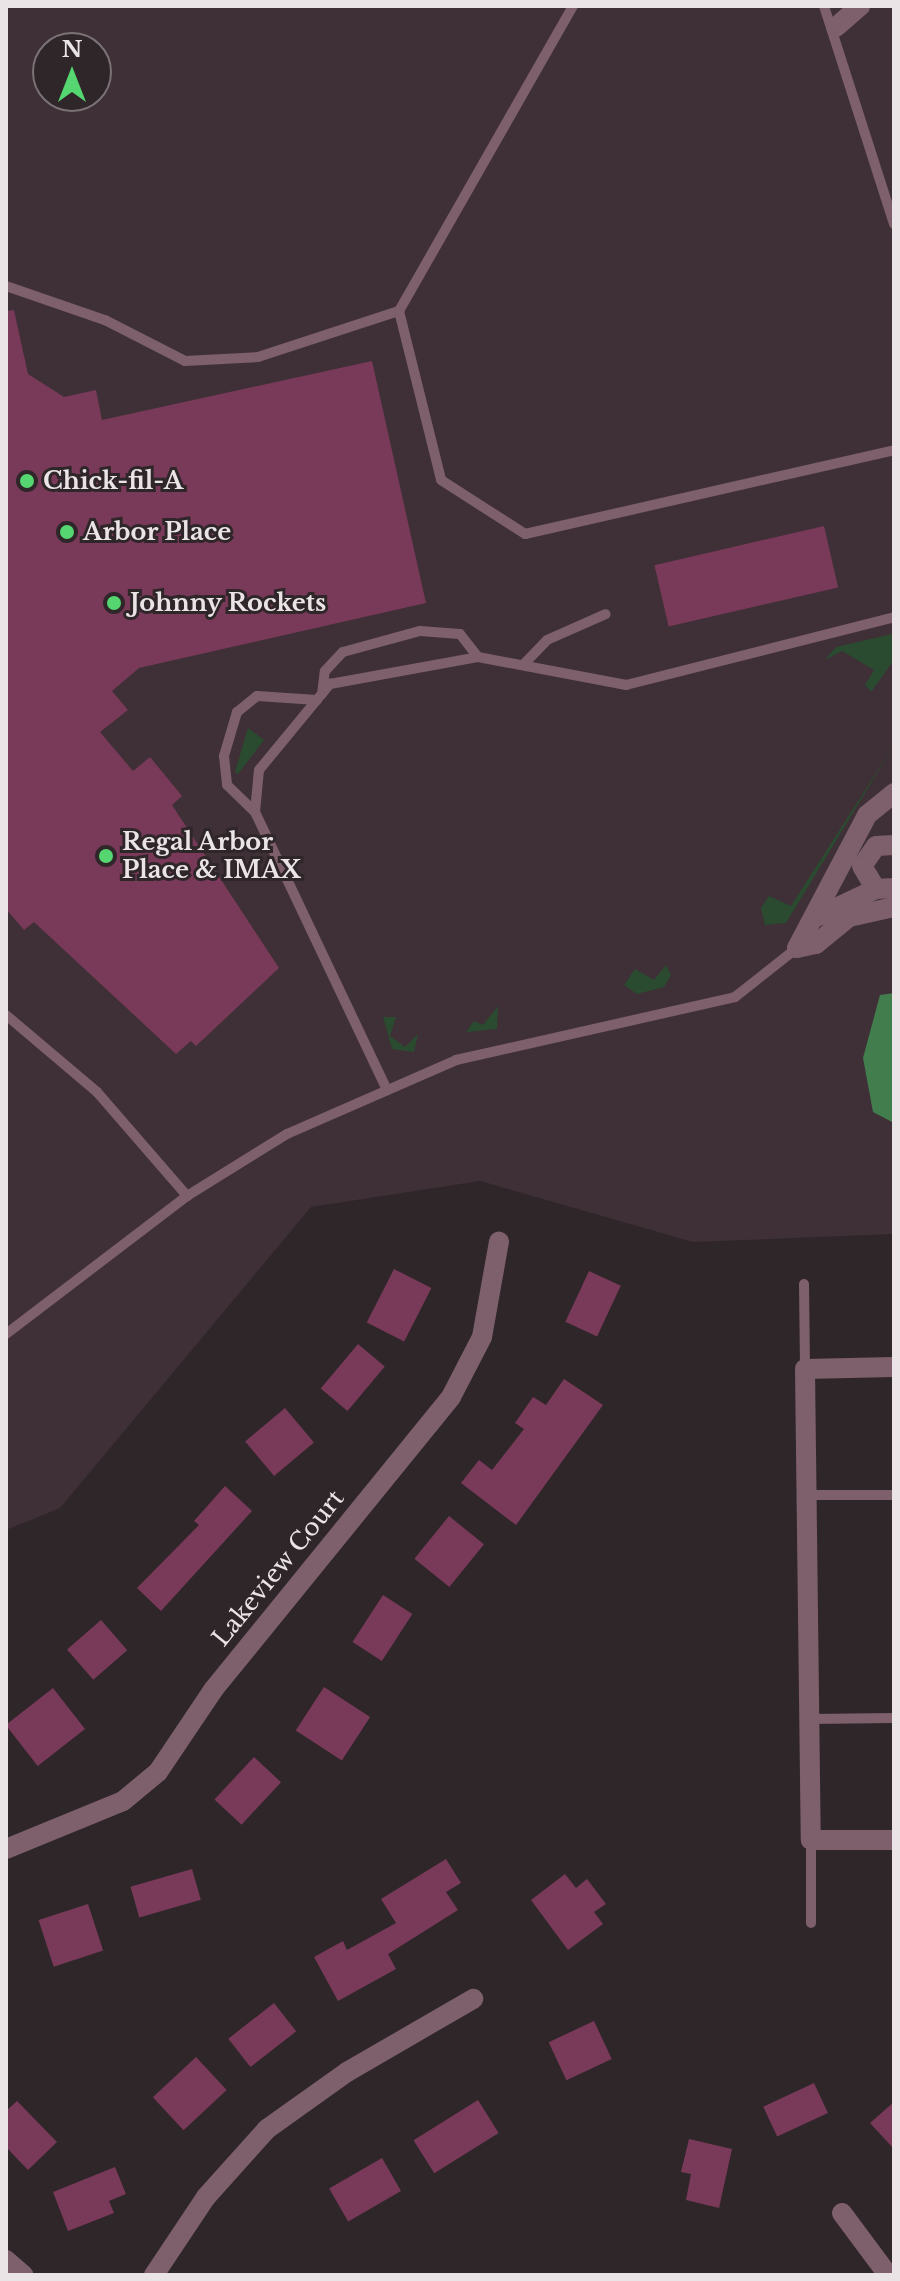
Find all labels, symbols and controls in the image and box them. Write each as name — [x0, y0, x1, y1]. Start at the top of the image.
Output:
north arrow — [32, 32, 112, 112]
text: N — [62, 36, 82, 63]
place label: Chick-fil-A — [43, 467, 183, 495]
marker: Chick-fil-A — [18, 472, 36, 490]
place label: Arbor Place — [83, 518, 232, 546]
marker: Arbor Place — [58, 523, 76, 541]
place label: Johnny Rockets — [130, 589, 327, 617]
marker: Johnny Rockets — [105, 594, 123, 612]
place label: Regal Arbor Place & IMAX — [122, 828, 301, 884]
marker: Regal Arbor Place & IMAX — [97, 847, 115, 865]
street label: Lakeview Court — [206, 1484, 350, 1652]

